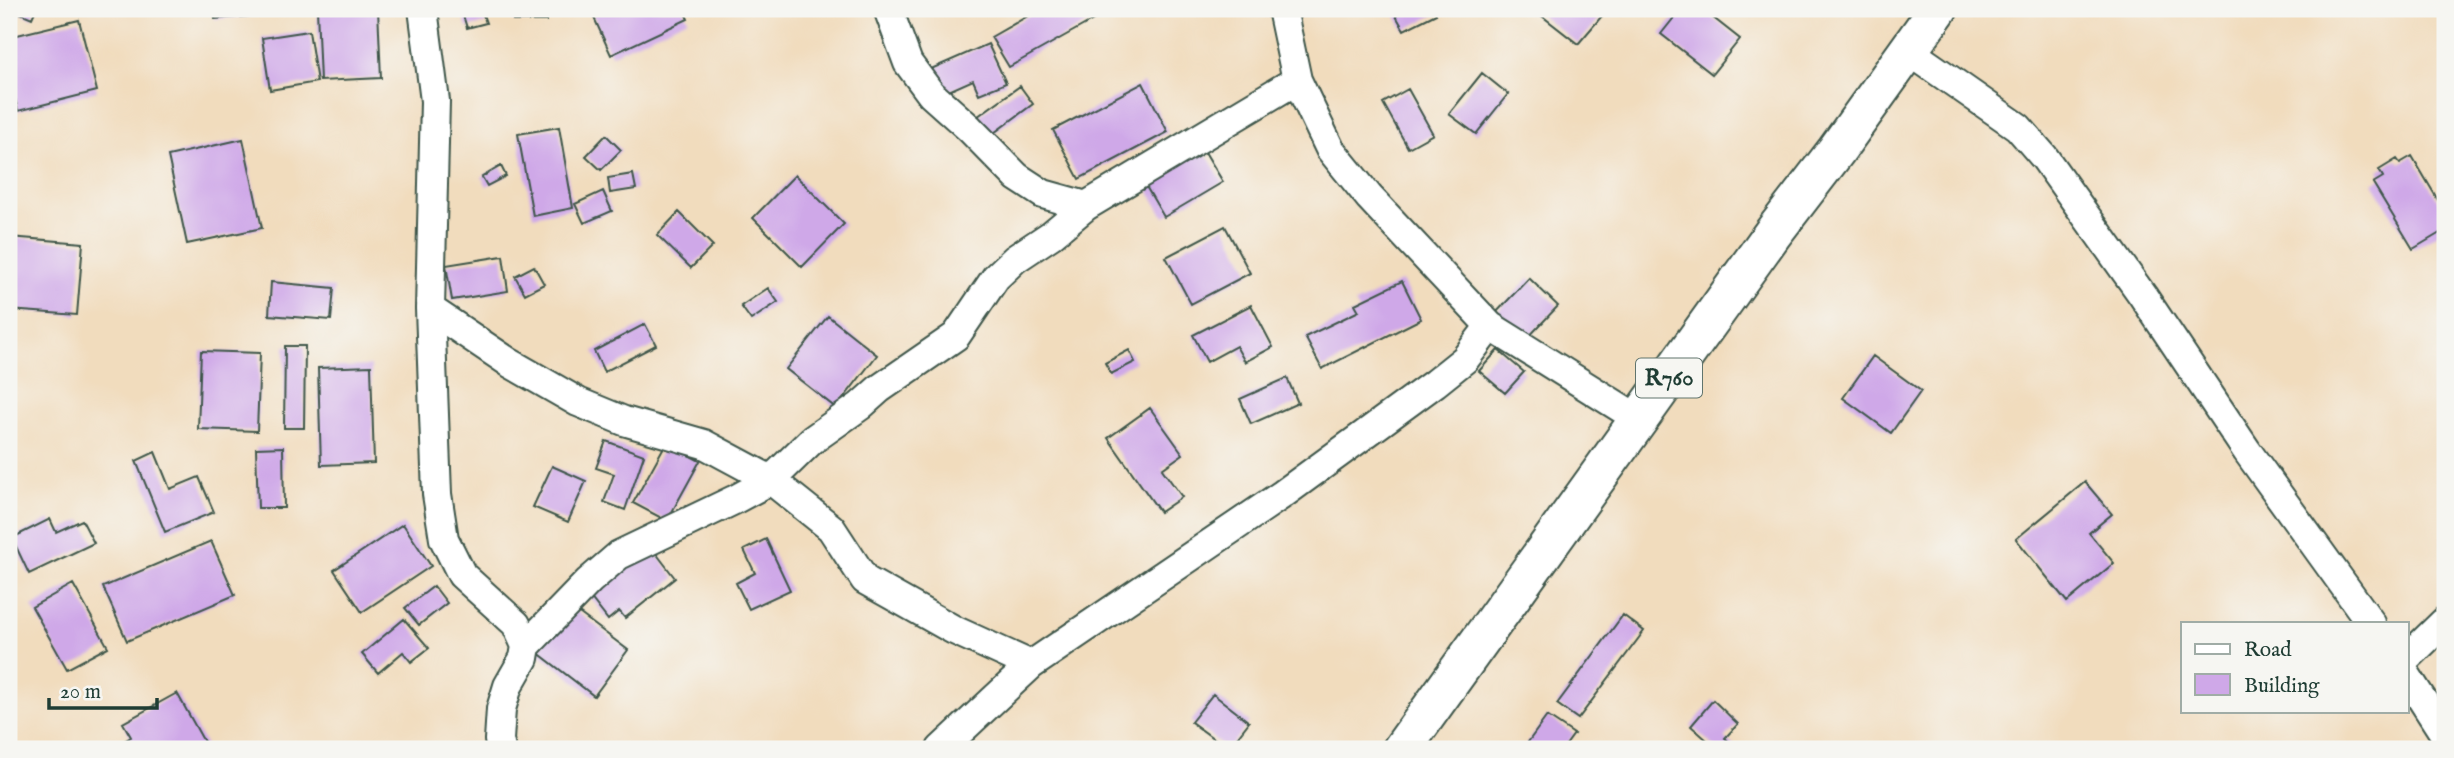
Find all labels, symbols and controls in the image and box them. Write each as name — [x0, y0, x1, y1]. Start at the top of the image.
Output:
road number: R760 — [1636, 358, 1702, 398]
legend — [2181, 622, 2408, 712]
text: Road — [2244, 637, 2292, 664]
scale bar — [49, 667, 158, 711]
text: Building — [2244, 673, 2320, 700]
text: 20 m — [60, 679, 101, 706]

